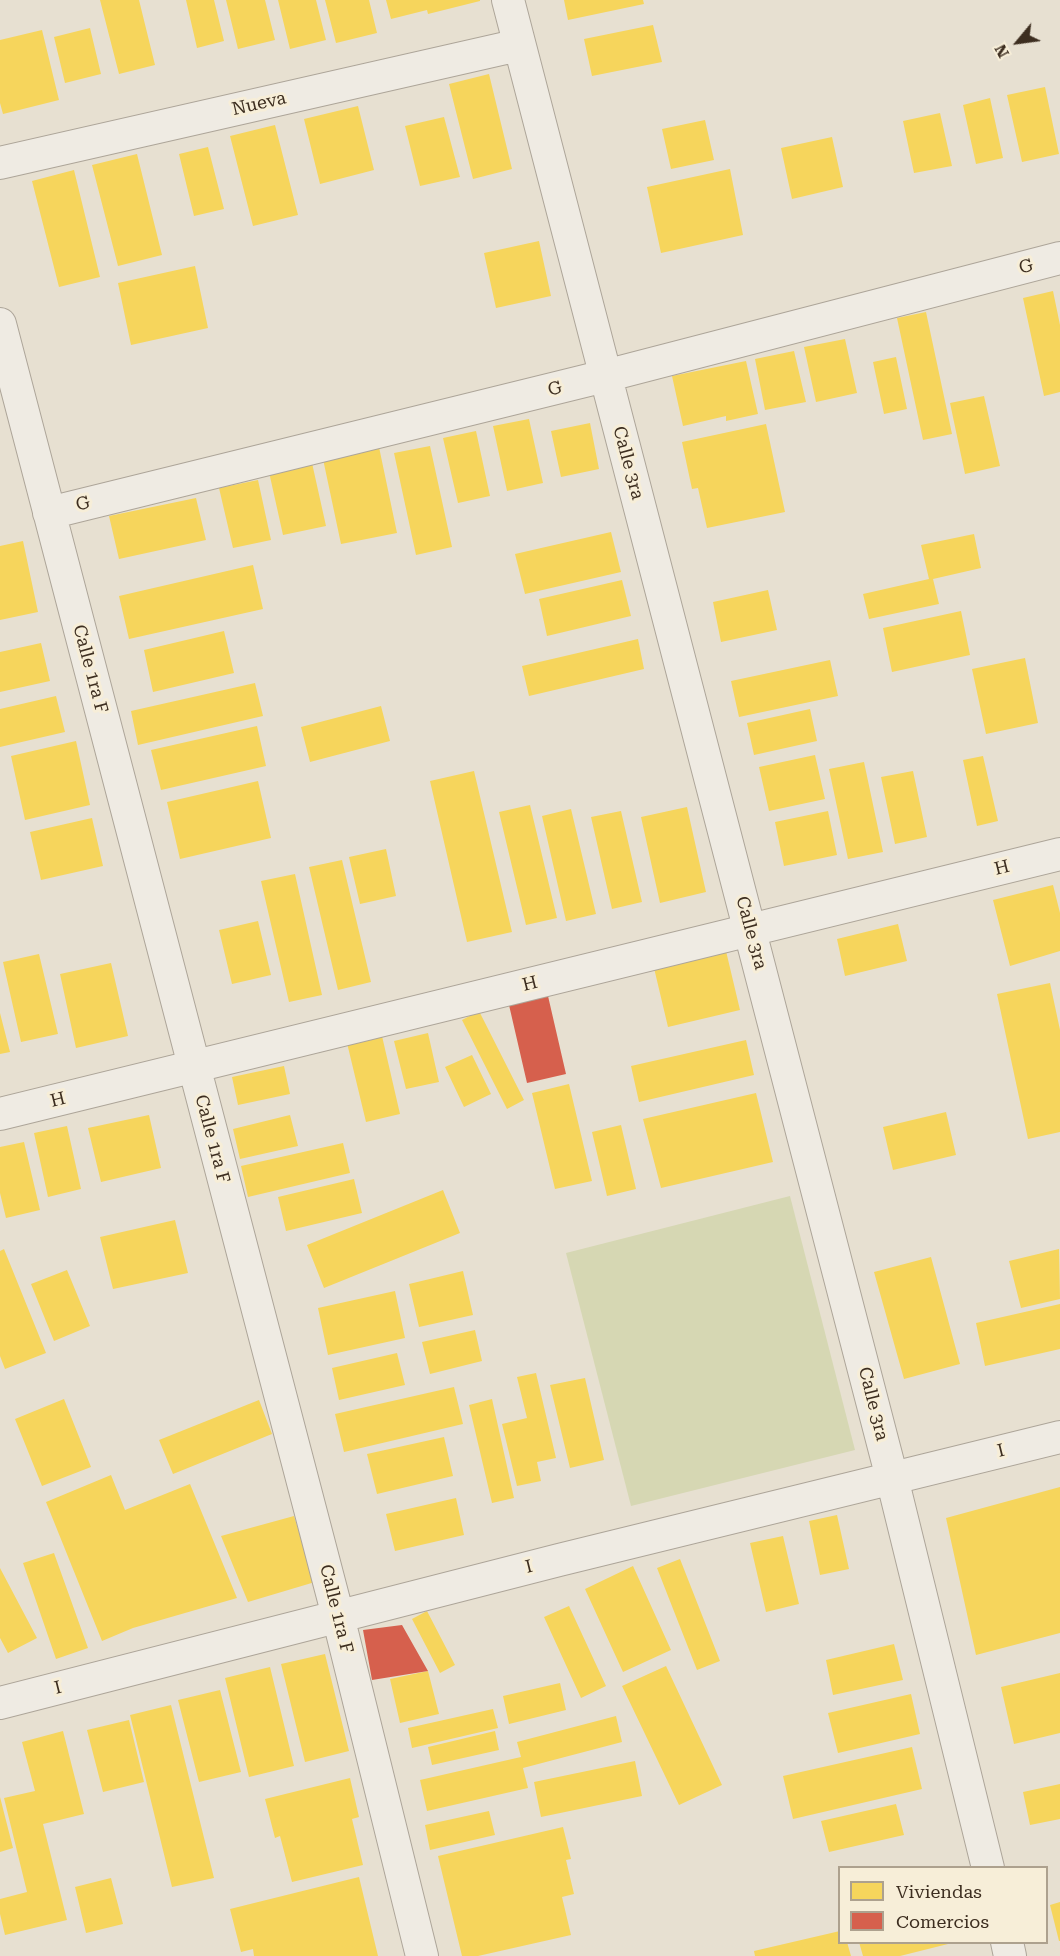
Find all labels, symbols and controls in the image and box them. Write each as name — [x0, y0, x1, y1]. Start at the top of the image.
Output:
north arrow — [988, 12, 1048, 72]
text: N — [991, 41, 1013, 61]
street label: Nueva — [230, 87, 288, 121]
street label: G — [1016, 255, 1036, 279]
street label: G — [546, 377, 564, 401]
street label: Calle 3ra — [608, 424, 648, 502]
street label: G — [74, 492, 92, 516]
street label: Calle 1ra F — [68, 622, 112, 716]
street label: H — [992, 856, 1012, 880]
street label: Calle 3ra — [731, 894, 771, 972]
street label: H — [520, 972, 540, 996]
street label: H — [48, 1088, 68, 1112]
street label: Calle 1ra F — [190, 1092, 234, 1186]
street label: Calle 3ra — [853, 1365, 893, 1443]
street label: I — [995, 1440, 1007, 1462]
street label: I — [523, 1556, 535, 1578]
street label: Calle 1ra F — [315, 1562, 357, 1656]
street label: I — [52, 1677, 64, 1699]
legend — [838, 1866, 1048, 1944]
text: Viviendas — [896, 1881, 982, 1902]
text: Comercios — [896, 1911, 989, 1932]

